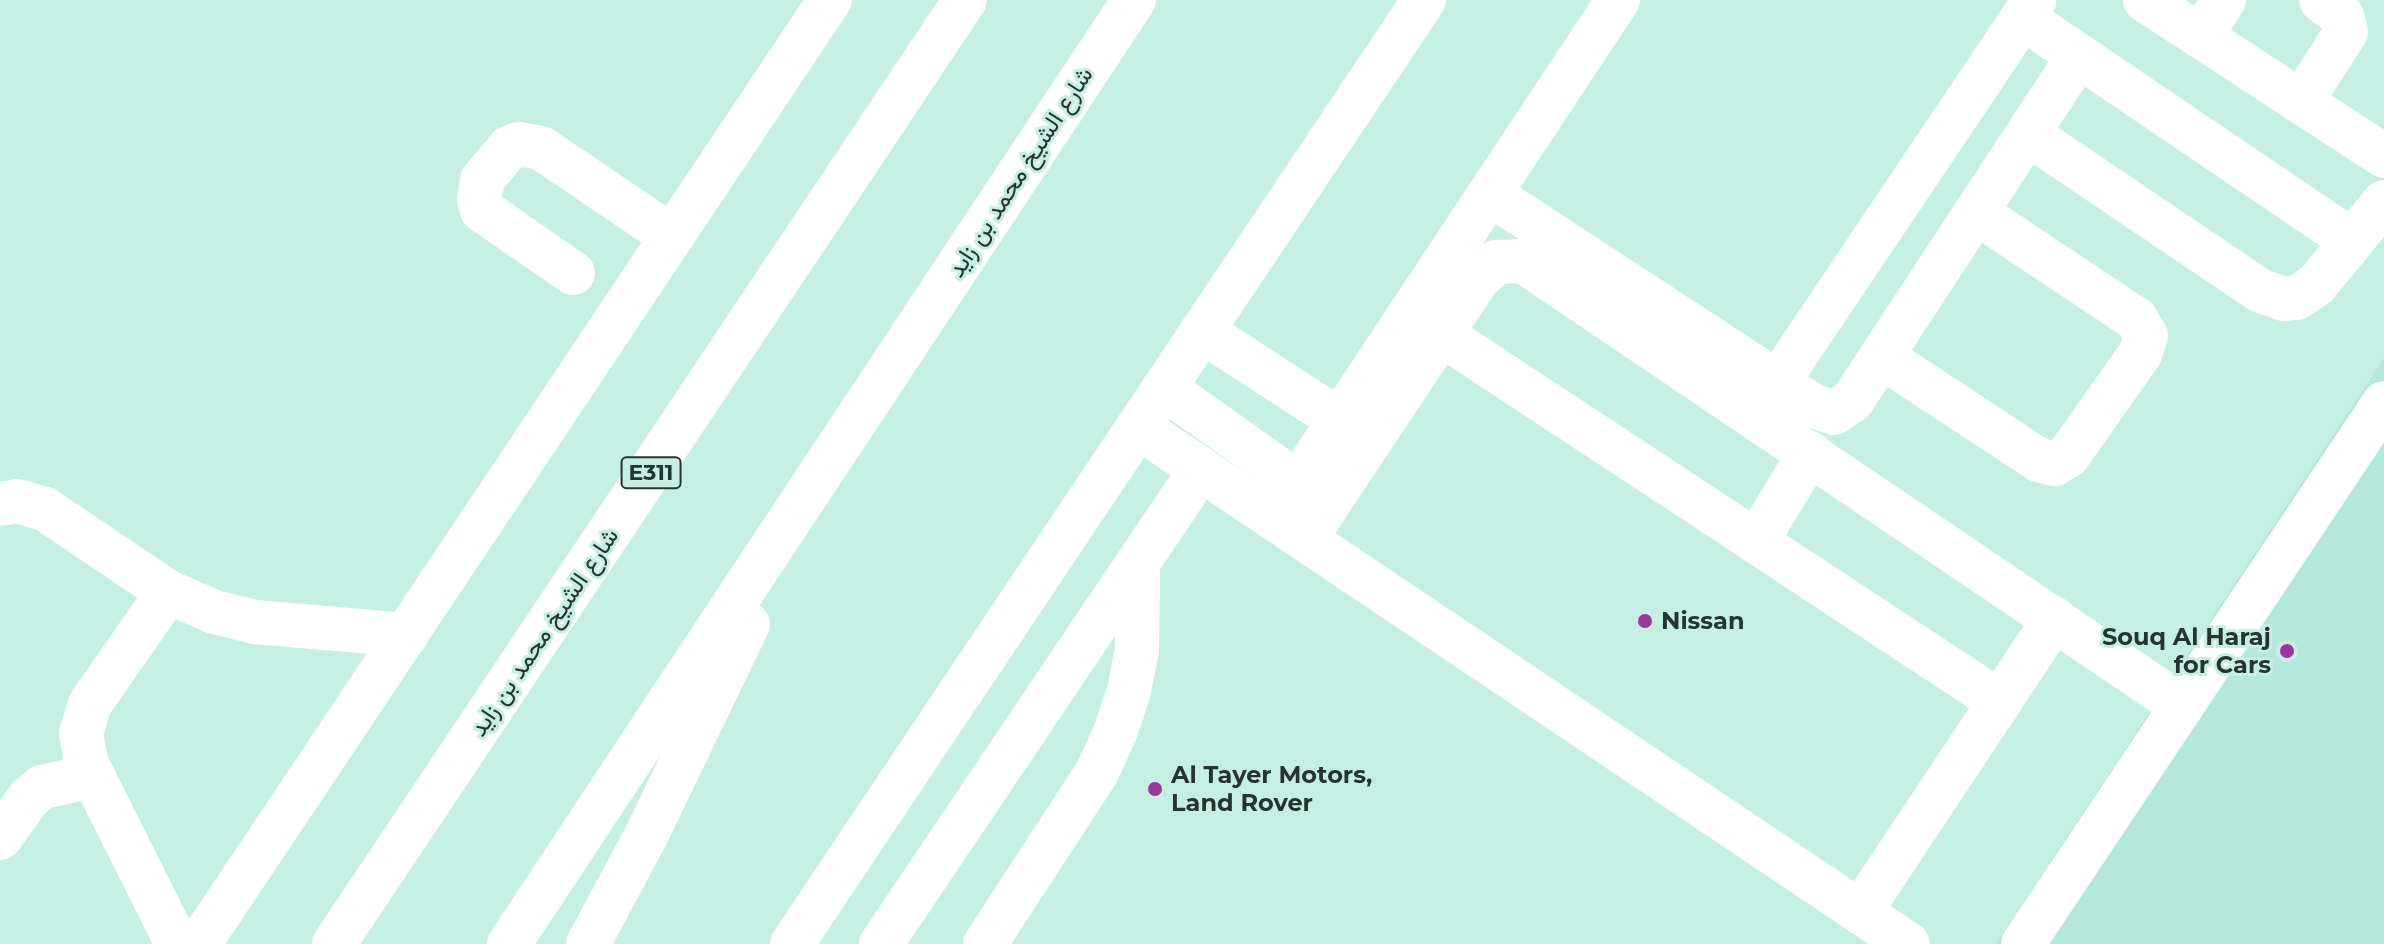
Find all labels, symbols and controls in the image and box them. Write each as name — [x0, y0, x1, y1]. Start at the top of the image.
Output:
street label: شارع الشيخ محمد بن زايد — [941, 61, 1099, 283]
road number: E311 — [619, 455, 683, 491]
street label: شارع الشيخ محمد بن زايد — [464, 522, 624, 742]
place label: Nissan — [1661, 607, 1744, 635]
marker: Nissan — [1636, 612, 1654, 630]
place label: Souq Al Haraj for Cars — [2102, 623, 2271, 679]
marker: Souq Al Haraj for Cars — [2278, 642, 2296, 660]
place label: Al Tayer Motors, Land Rover — [1171, 761, 1372, 817]
marker: Al Tayer Motors, Land Rover — [1146, 780, 1164, 798]

